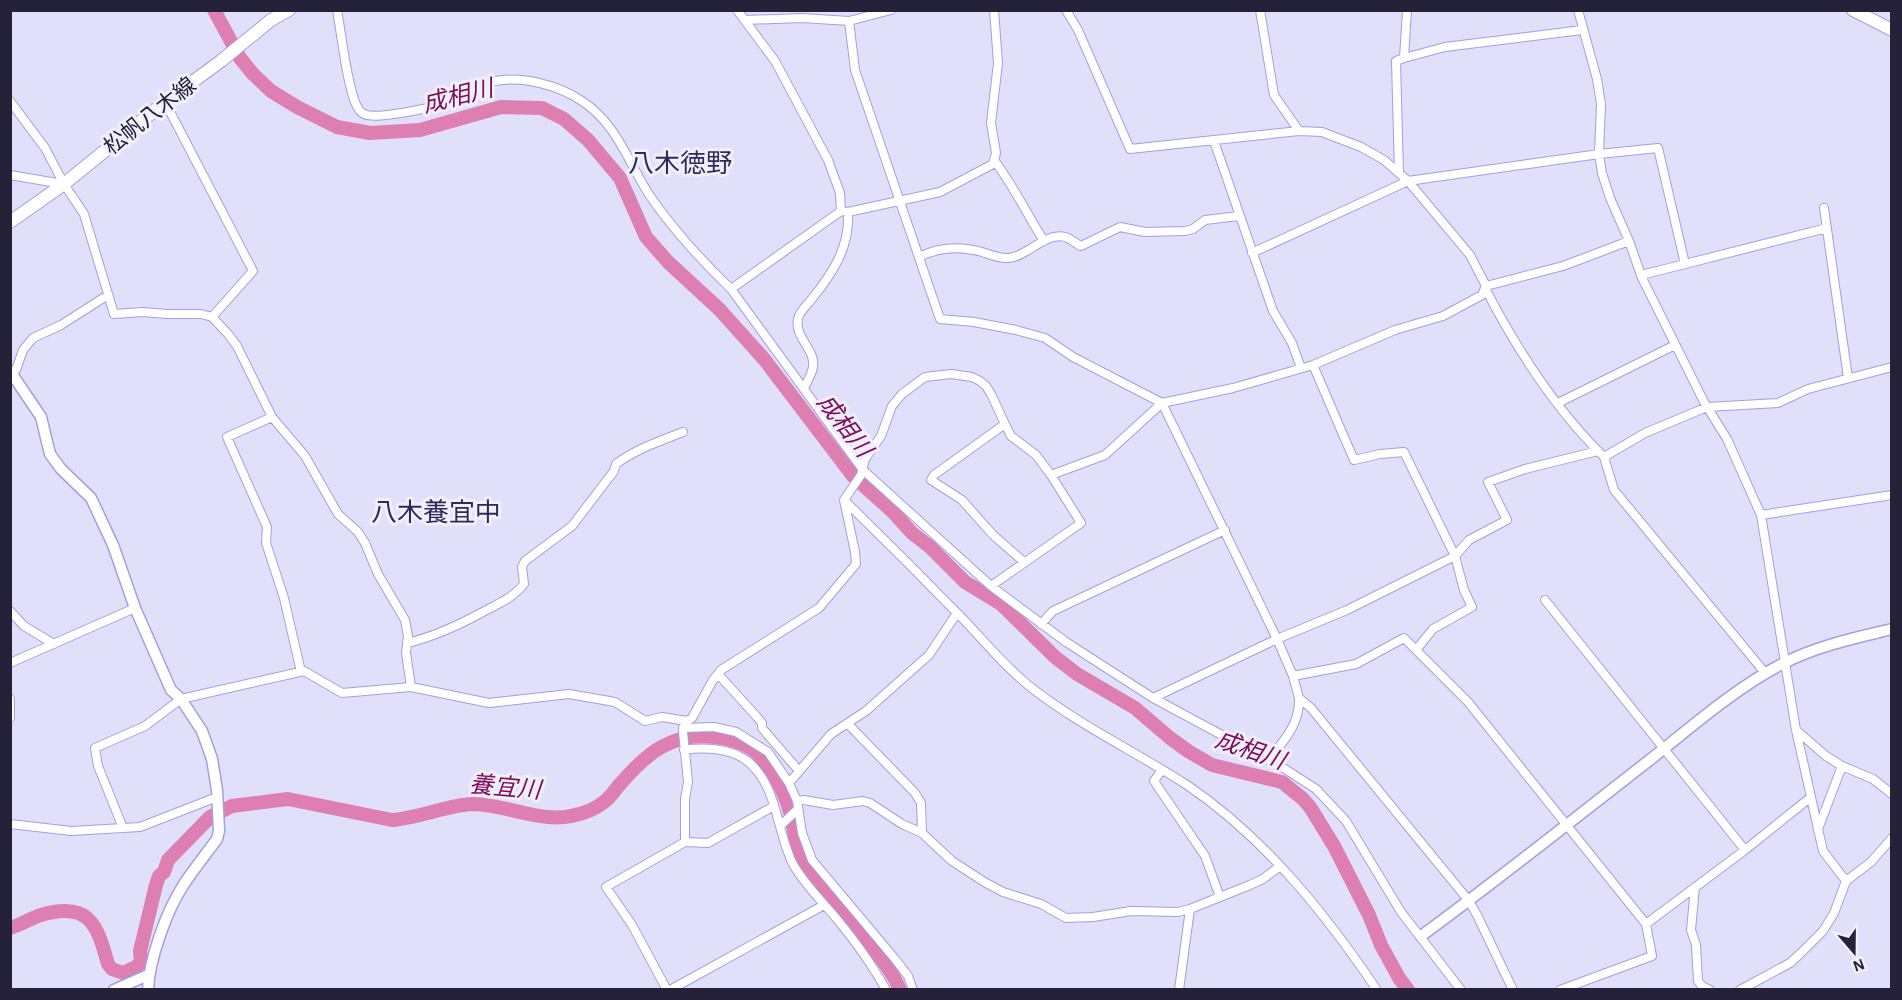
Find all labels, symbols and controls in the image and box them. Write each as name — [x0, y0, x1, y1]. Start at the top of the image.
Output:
street label: 松帆八木線 — [99, 73, 200, 159]
water label: 成相川 — [420, 74, 499, 117]
district label: 八木徳野 — [628, 150, 732, 177]
water label: 成相川 — [812, 389, 879, 464]
district label: 八木養宜中 — [371, 498, 501, 526]
water label: 成相川 — [1212, 726, 1291, 775]
water label: 養宜川 — [468, 771, 545, 803]
north arrow — [1824, 922, 1884, 982]
text: N — [1851, 956, 1867, 975]

